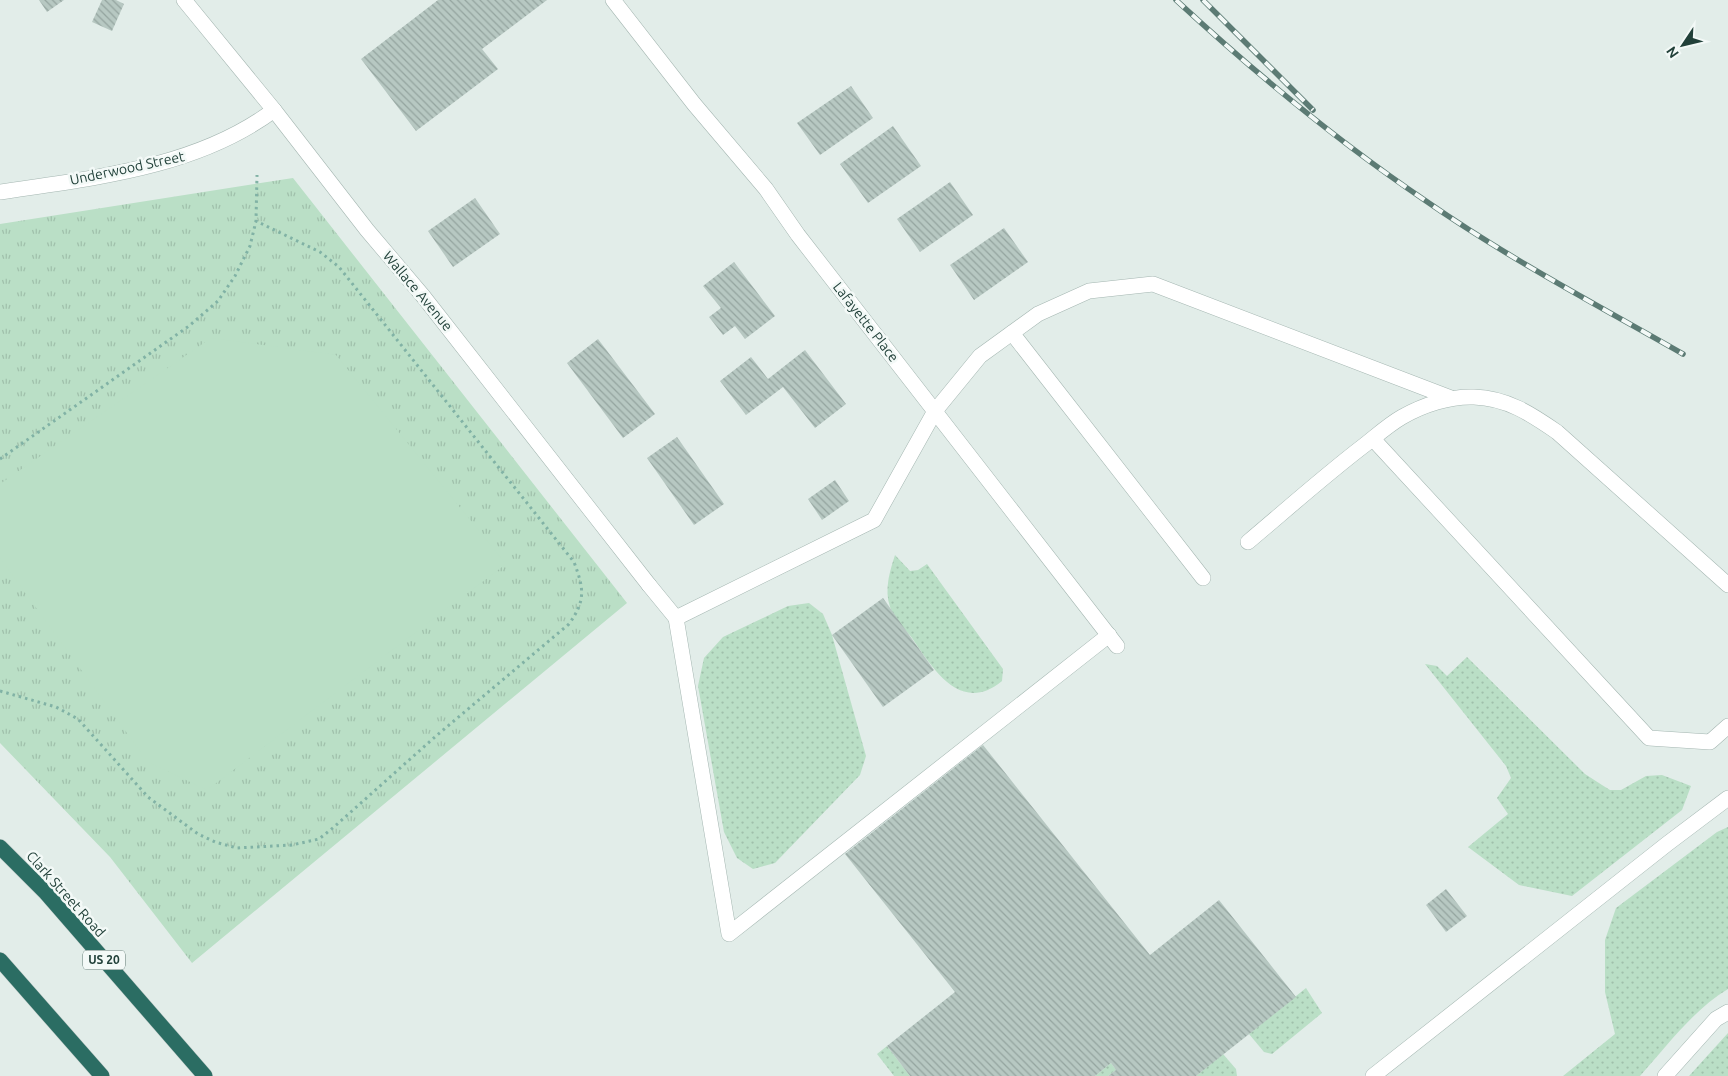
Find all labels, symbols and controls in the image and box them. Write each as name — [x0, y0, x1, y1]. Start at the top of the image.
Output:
north arrow — [1658, 20, 1708, 70]
text: N — [1663, 44, 1682, 61]
street label: Underwood Street — [68, 148, 186, 188]
street label: Wallace Avenue — [380, 248, 456, 334]
street label: Lafayette Place — [830, 279, 902, 365]
street label: Clark Street Road — [23, 848, 109, 940]
road number: US 20 — [83, 950, 125, 970]

